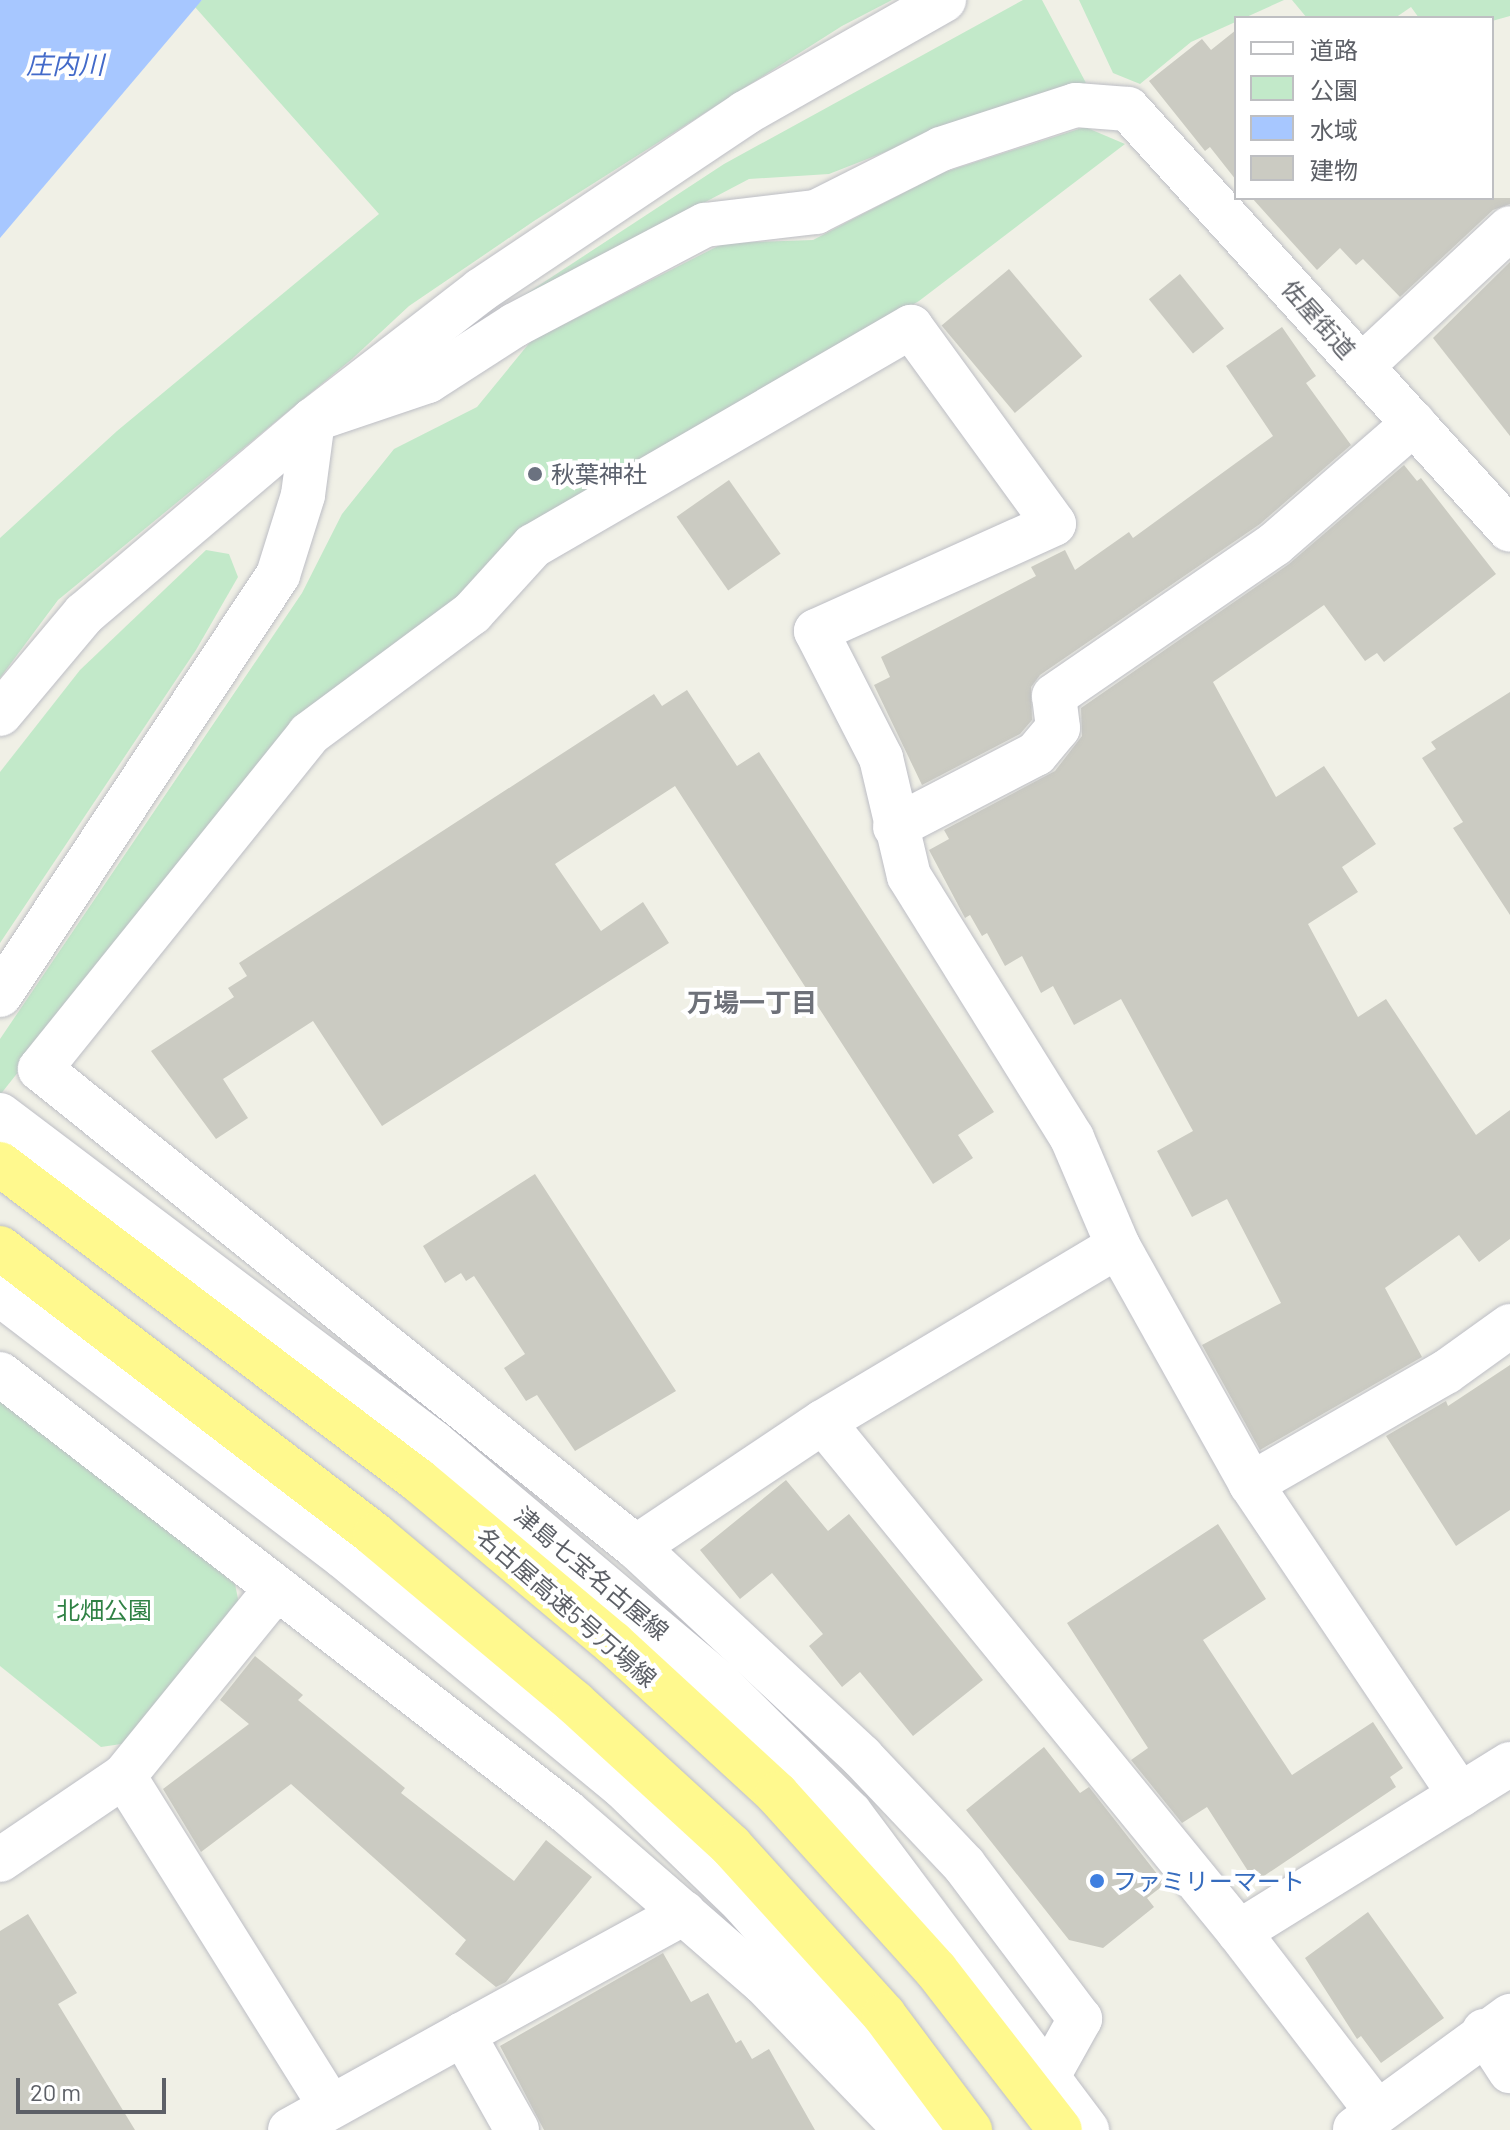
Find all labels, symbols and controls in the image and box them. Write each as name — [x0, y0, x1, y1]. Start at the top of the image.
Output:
legend — [1234, 16, 1494, 200]
text: 道路 — [1310, 35, 1358, 64]
water label: 庄内川 — [26, 48, 104, 80]
text: 公園 — [1310, 75, 1358, 104]
text: 水域 — [1310, 115, 1358, 144]
text: 建物 — [1310, 155, 1358, 184]
street label: 佐屋街道 — [1276, 274, 1362, 364]
place label: 秋葉神社 — [551, 460, 647, 488]
marker: 秋葉神社 — [526, 465, 544, 483]
district label: 万場一丁目 — [687, 986, 817, 1018]
street label: 津島七宝名古屋線 — [509, 1500, 675, 1646]
street label: 名古屋高速5号万場線 — [471, 1521, 663, 1693]
park label: 北畑公園 — [56, 1596, 152, 1624]
place label: ファミリーマート — [1113, 1867, 1305, 1895]
marker: ファミリーマート — [1088, 1872, 1106, 1890]
scale bar — [20, 2062, 170, 2112]
text: 20 m — [30, 2077, 81, 2106]

